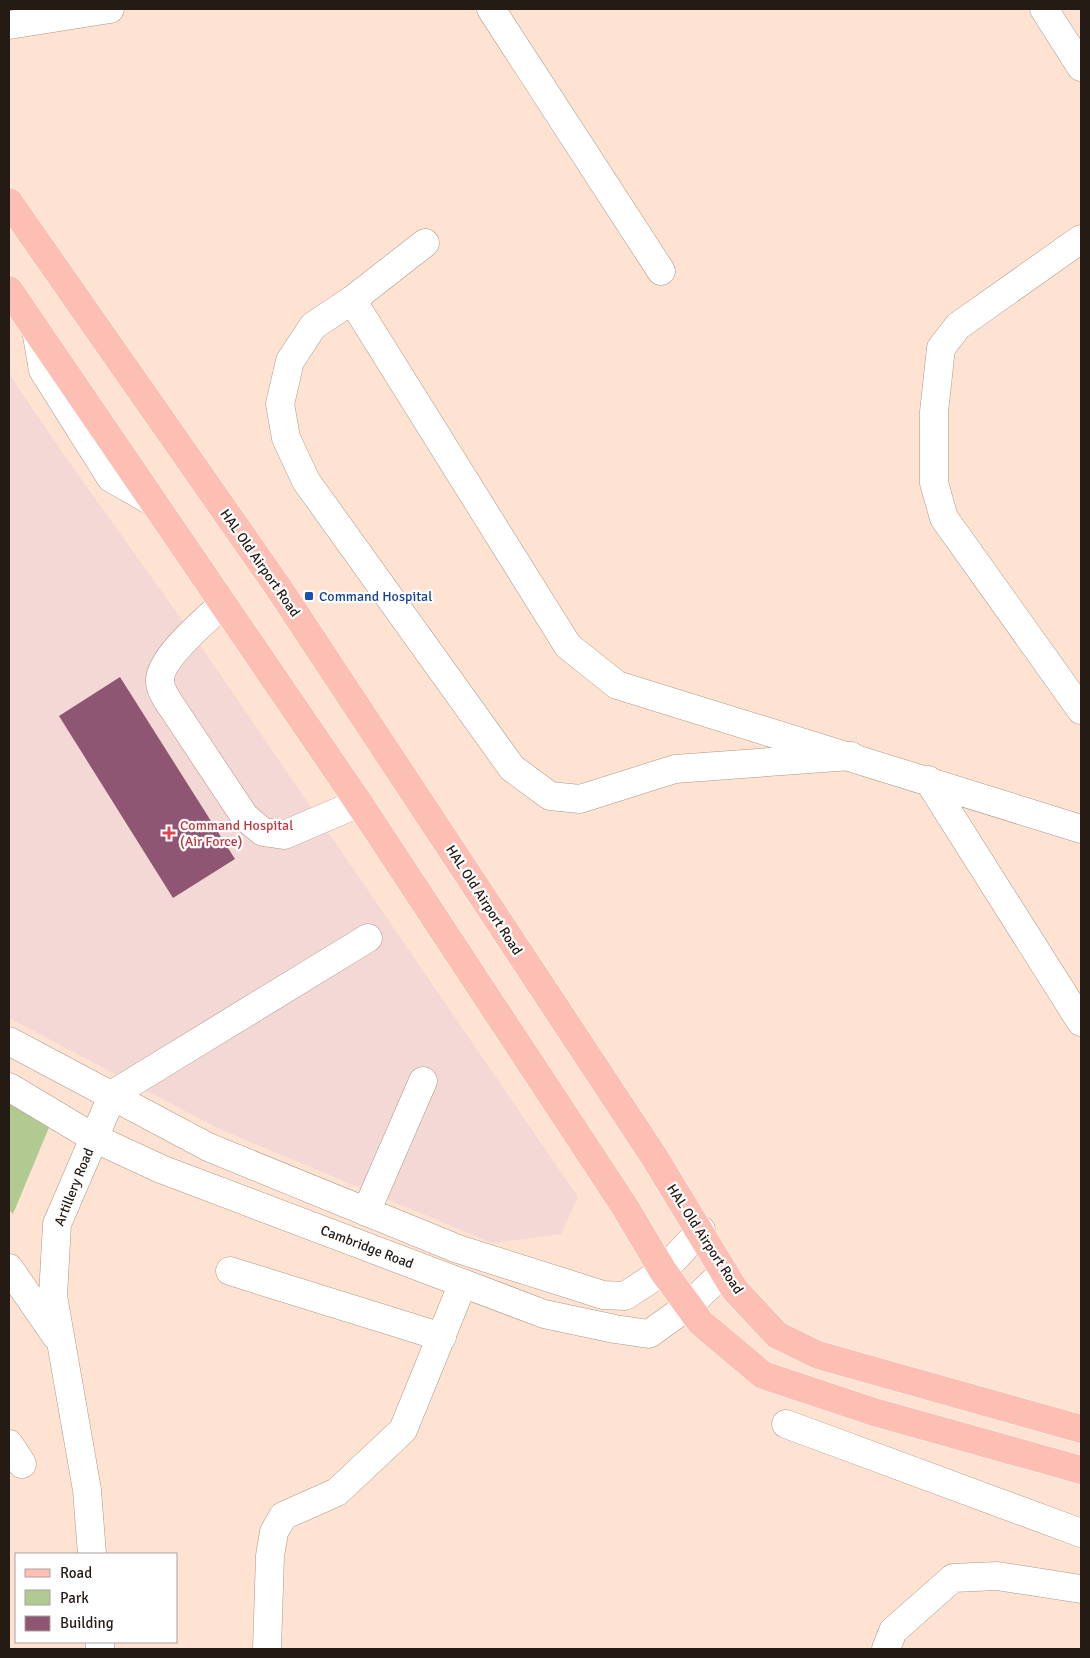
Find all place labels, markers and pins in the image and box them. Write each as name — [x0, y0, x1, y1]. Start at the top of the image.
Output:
place label: Command Hospital — [319, 588, 432, 605]
marker: Command Hospital — [303, 590, 315, 602]
place label: Command Hospital (Air Force) — [180, 817, 293, 850]
marker: Command Hospital (Air Force) — [162, 826, 176, 840]

